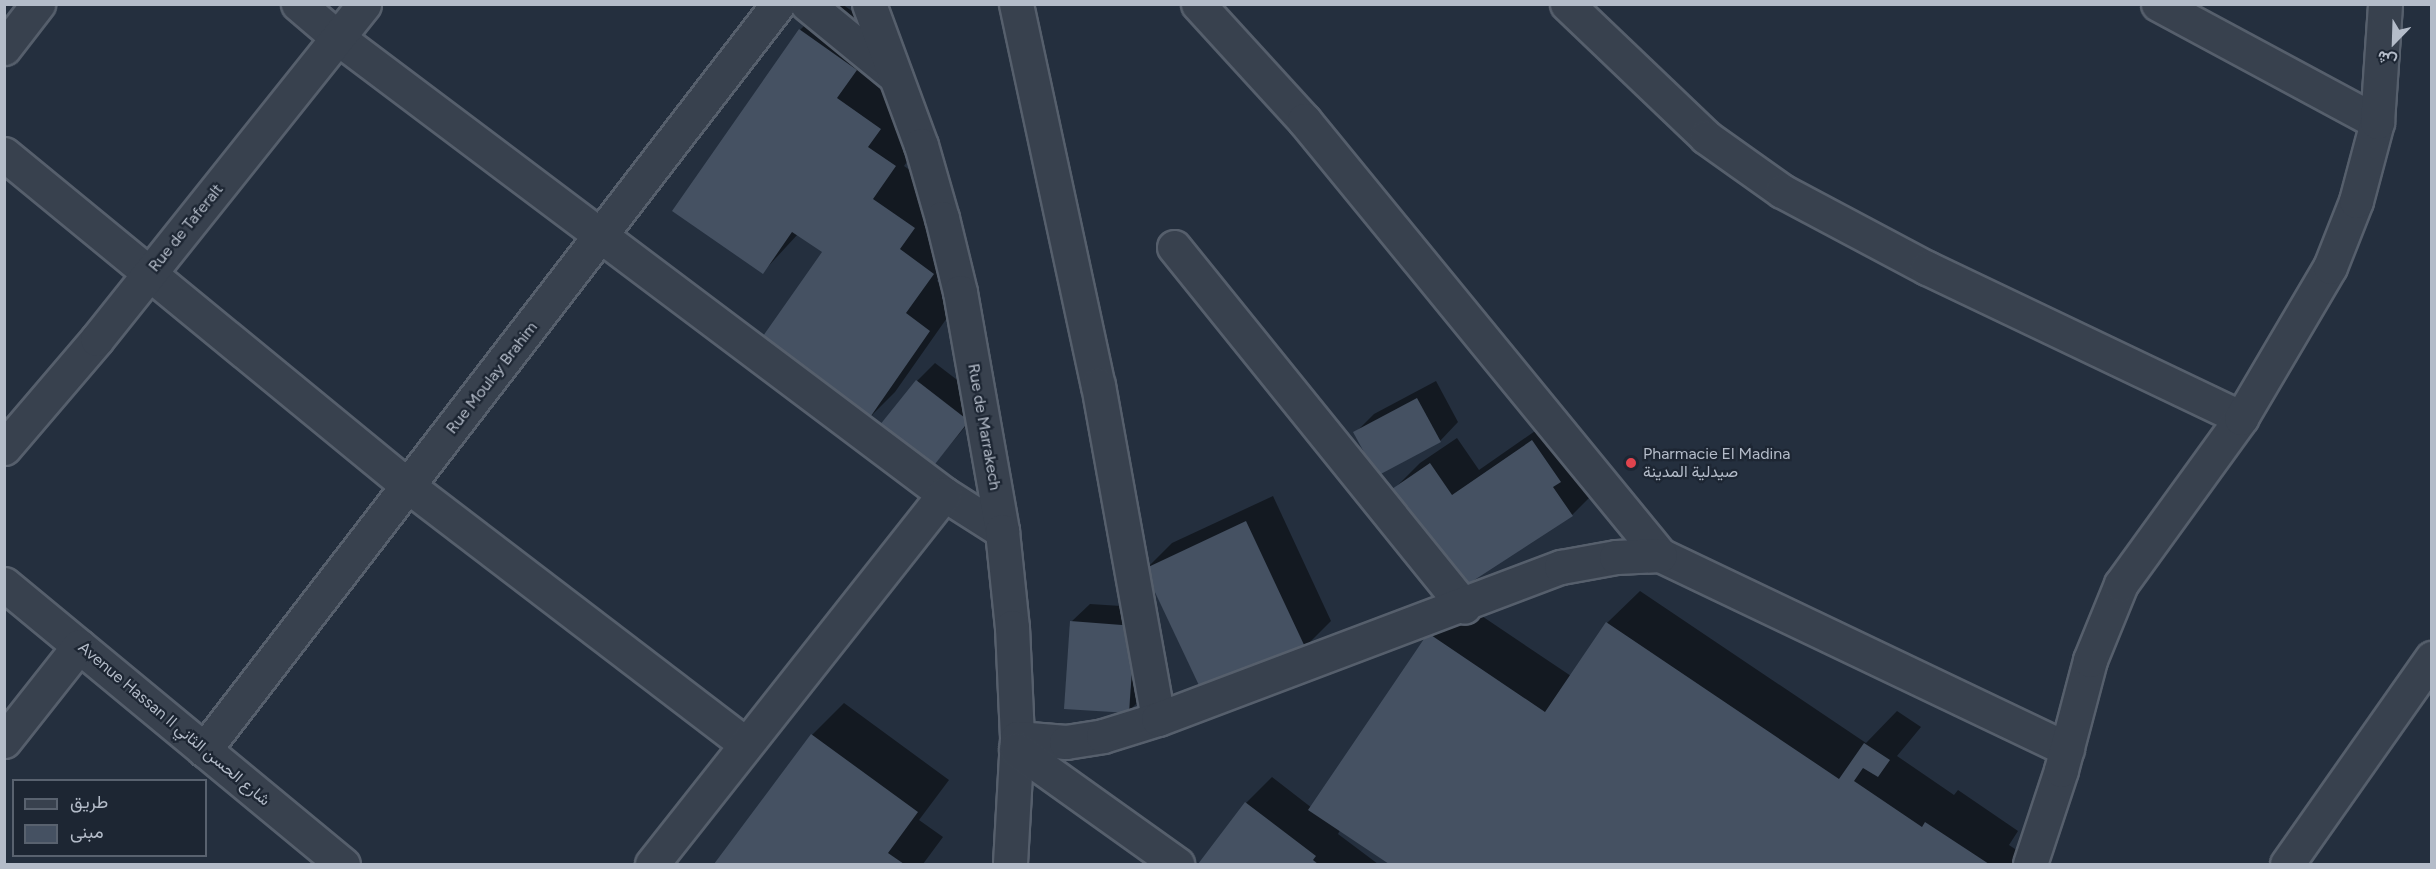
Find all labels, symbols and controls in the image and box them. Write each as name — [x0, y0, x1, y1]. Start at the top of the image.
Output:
north arrow — [2364, 12, 2424, 72]
text: ش — [2374, 47, 2399, 72]
street label: Rue de Taferalt — [145, 180, 227, 276]
street label: Rue Moulay Brahim — [442, 318, 542, 438]
street label: Rue de Marrakech — [963, 362, 1005, 492]
place label: Pharmacie El Madina صيدلية المدينة — [1643, 444, 1790, 482]
marker: Pharmacie El Madina صيدلية المدينة — [1624, 456, 1638, 470]
street label: Avenue Hassan II شارع الحسن الثاني — [74, 638, 274, 810]
legend — [12, 779, 207, 857]
text: طريق — [70, 791, 108, 813]
text: مبنى — [70, 821, 104, 843]

